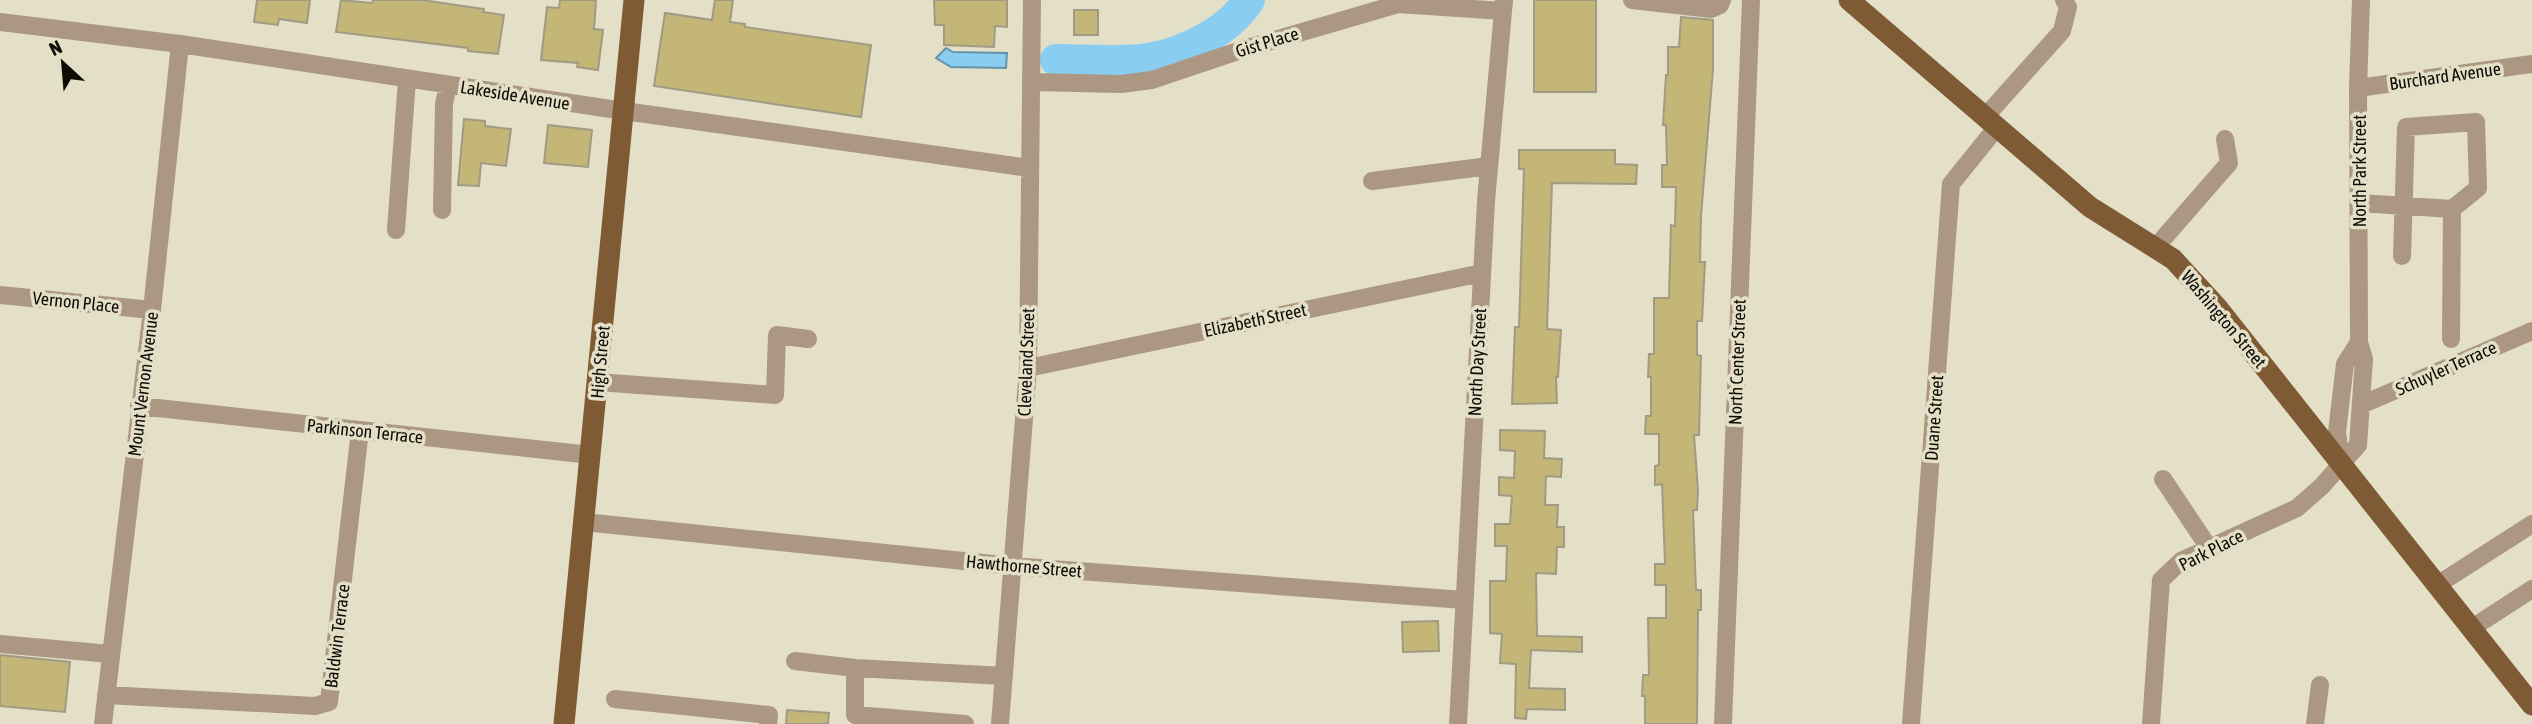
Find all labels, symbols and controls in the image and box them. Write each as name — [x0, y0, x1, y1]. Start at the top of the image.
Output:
street label: Gist Place — [1233, 23, 1301, 61]
north arrow — [28, 28, 98, 98]
text: N — [46, 35, 65, 60]
street label: Burchard Avenue — [2388, 58, 2502, 94]
street label: Lakeside Avenue — [459, 76, 571, 114]
street label: North Park Street — [2349, 115, 2370, 227]
street label: Washington Street — [2177, 266, 2271, 372]
street label: Vernon Place — [32, 287, 120, 317]
street label: Elizabeth Street — [1202, 299, 1308, 341]
street label: North Center Street — [1724, 299, 1750, 425]
street label: Cleveland Street — [1014, 307, 1038, 417]
street label: North Day Street — [1464, 307, 1490, 417]
street label: Mount Vernon Avenue — [124, 310, 162, 458]
street label: High Street — [586, 325, 614, 399]
street label: Schuyler Terrace — [2392, 336, 2500, 400]
street label: Duane Street — [1921, 374, 1947, 462]
street label: Parkinson Terrace — [306, 414, 424, 448]
street label: Park Place — [2175, 525, 2247, 575]
street label: Hawthorne Street — [965, 550, 1083, 582]
street label: Baldwin Terrace — [320, 583, 354, 689]

